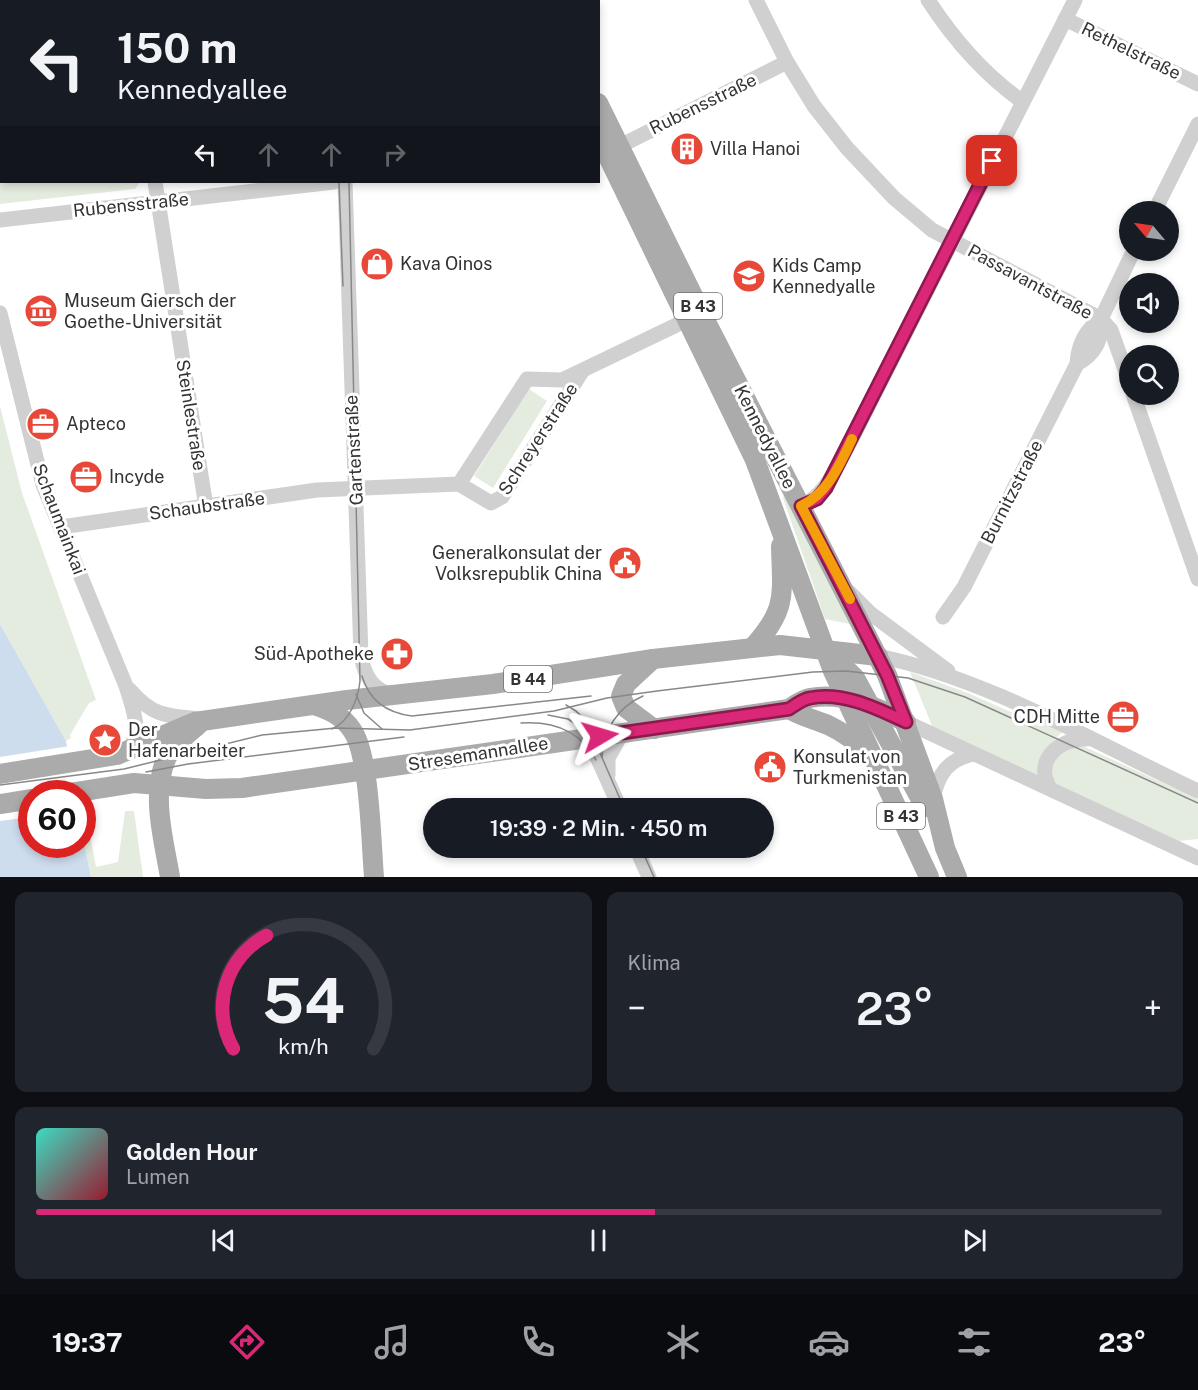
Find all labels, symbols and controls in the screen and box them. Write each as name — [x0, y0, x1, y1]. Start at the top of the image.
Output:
street label: Rethelstraße — [1078, 17, 1184, 84]
text: 150 m — [117, 23, 237, 72]
icon: left — [18, 24, 96, 102]
street label: Rubensstraße — [646, 69, 760, 138]
text: Kennedyallee — [117, 73, 287, 105]
building icon: Villa Hanoi — [669, 131, 705, 167]
pin — [966, 135, 1017, 186]
icon: left — [189, 138, 222, 171]
icon: ahead — [252, 138, 285, 171]
icon: ahead — [315, 138, 348, 171]
icon: right — [378, 138, 411, 171]
place label: Villa Hanoi — [710, 138, 800, 159]
icon: arrive — [975, 144, 1008, 177]
street label: Rubensstraße — [72, 188, 190, 221]
north arrow — [1119, 201, 1179, 261]
map controls — [1119, 201, 1179, 405]
street label: Passavantstraße — [964, 240, 1096, 323]
shop icon: Kava Oinos — [359, 246, 395, 282]
place label: Kava Oinos — [400, 253, 492, 274]
place label: Kids Camp Kennedyalle — [772, 255, 875, 297]
school or university icon: Kids Camp Kennedyalle — [731, 258, 767, 294]
button: sound — [1119, 273, 1179, 333]
place label: Museum Giersch der Goethe-Universität — [64, 290, 236, 332]
museum icon: Museum Giersch der Goethe-Universität — [23, 293, 59, 329]
road number: B 43 — [674, 293, 722, 319]
button: search — [1119, 345, 1179, 405]
street label: Steinlestraße — [172, 358, 211, 472]
street label: Schreyerstraße — [494, 379, 582, 499]
street label: Kennedyallee — [730, 381, 801, 492]
street label: Gartenstraße — [340, 394, 367, 506]
office icon: Apteco — [25, 406, 61, 442]
place label: Apteco — [66, 413, 126, 434]
street label: Burnitzstraße — [976, 436, 1047, 547]
office icon: Incyde — [68, 459, 104, 495]
street label: Schaumainkai — [29, 460, 90, 577]
place label: Incyde — [109, 466, 165, 487]
street label: Schaubstraße — [148, 487, 266, 524]
place label: Generalkonsulat der Volksrepublik China — [432, 542, 602, 584]
public building icon: Generalkonsulat der Volksrepublik China — [607, 545, 643, 581]
pharmacy icon: Süd-Apotheke — [379, 636, 415, 672]
place label: Süd-Apotheke — [254, 643, 374, 664]
road number: B 44 — [504, 666, 552, 692]
office icon: CDH Mitte — [1105, 699, 1141, 735]
position arrow — [568, 704, 632, 768]
place label: CDH Mitte — [1013, 706, 1100, 727]
place label: Der Hafenarbeiter — [128, 719, 245, 761]
place icon: Der Hafenarbeiter — [87, 722, 123, 758]
street label: Stresemannallee — [406, 732, 550, 775]
place label: Konsulat von Turkmenistan — [793, 746, 907, 788]
public building icon: Konsulat von Turkmenistan — [752, 749, 788, 785]
speed limit sign: 60 — [18, 780, 96, 858]
road number: B 43 — [877, 803, 925, 829]
text: 19:39 · 2 Min. · 450 m — [490, 815, 707, 841]
text: Klima — [628, 951, 681, 975]
text: 54 — [262, 964, 345, 1037]
text: 23° — [856, 982, 934, 1035]
text: − — [628, 989, 646, 1027]
text: + — [1144, 989, 1162, 1027]
text: km/h — [278, 1034, 328, 1059]
text: Golden Hour — [126, 1139, 257, 1165]
text: Lumen — [126, 1165, 190, 1189]
icon: previous — [207, 1224, 240, 1257]
icon: pause — [582, 1224, 615, 1257]
icon: next — [958, 1224, 991, 1257]
icon: directions — [226, 1321, 268, 1363]
icon: music — [371, 1321, 413, 1363]
icon: phone — [517, 1321, 559, 1363]
icon: climate — [662, 1321, 704, 1363]
icon: car — [808, 1321, 850, 1363]
icon: filters — [953, 1321, 995, 1363]
text: 19:37 — [52, 1326, 123, 1358]
text: 23° — [1098, 1326, 1146, 1358]

